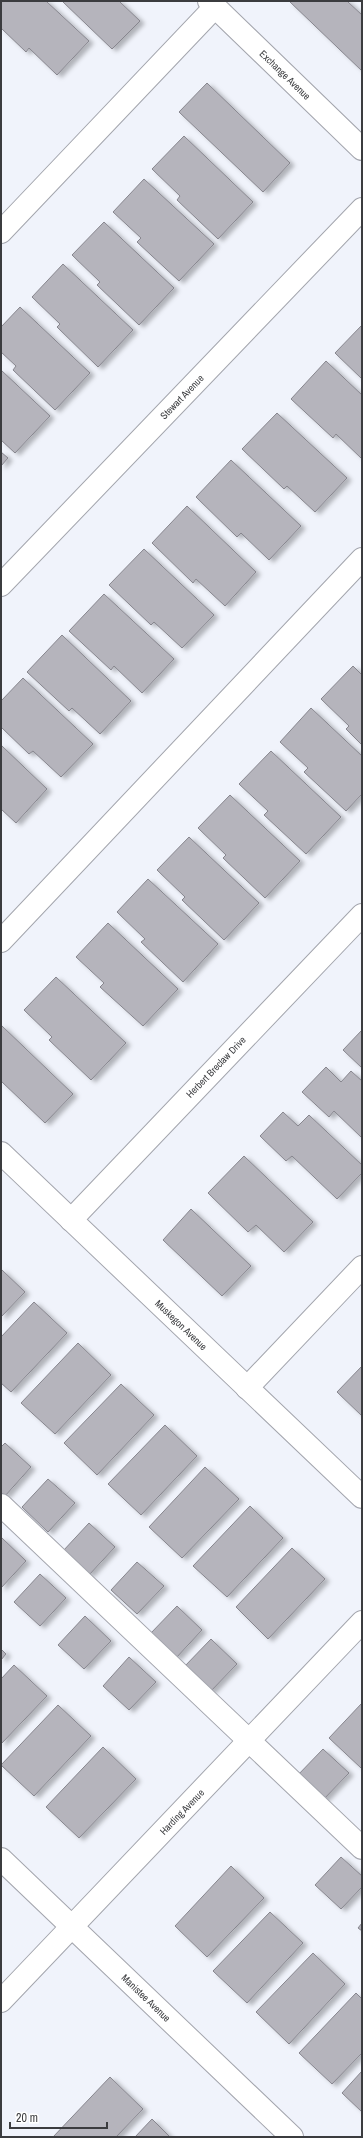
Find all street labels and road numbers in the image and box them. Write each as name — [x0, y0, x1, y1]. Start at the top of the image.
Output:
street label: Exchange Avenue — [257, 47, 314, 103]
street label: Stewart Avenue — [157, 372, 207, 422]
street label: Herbert Breclaw Drive — [183, 1033, 249, 1101]
street label: Muskegon Avenue — [152, 1297, 210, 1353]
street label: Harding Avenue — [157, 1786, 207, 1838]
street label: Manistee Avenue — [119, 1971, 174, 2025]

